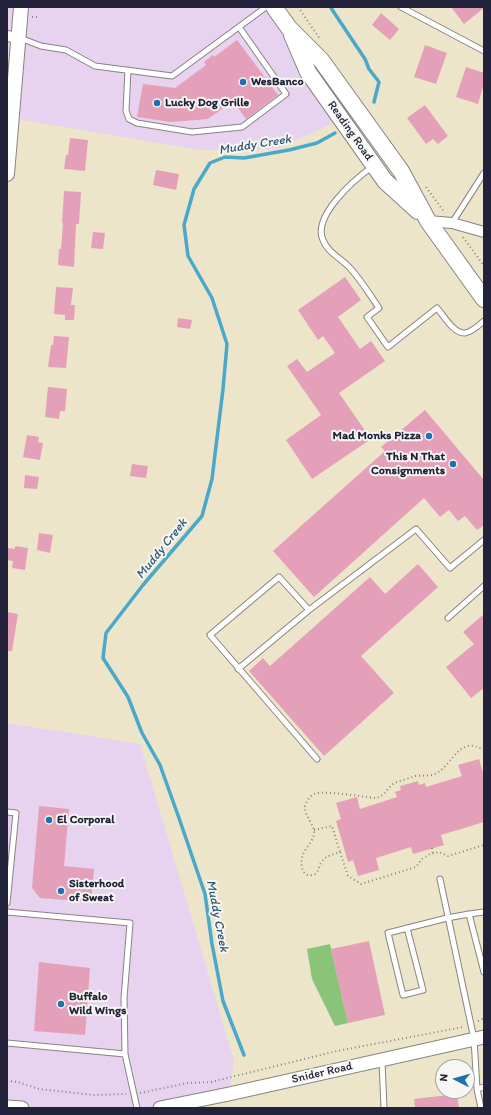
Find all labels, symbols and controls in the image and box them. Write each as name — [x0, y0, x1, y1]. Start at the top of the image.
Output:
place label: WesBanco — [251, 75, 304, 89]
marker: WesBanco — [238, 77, 248, 87]
place label: Lucky Dog Grille — [165, 96, 249, 110]
marker: Lucky Dog Grille — [152, 98, 162, 108]
street label: Reading Road — [324, 98, 376, 164]
water label: Muddy Creek — [218, 132, 292, 158]
place label: Mad Monks Pizza — [333, 429, 421, 443]
marker: Mad Monks Pizza — [424, 431, 434, 441]
place label: This N That Consignments — [371, 450, 445, 478]
marker: This N That Consignments — [448, 459, 458, 469]
water label: Muddy Creek — [133, 516, 191, 582]
place label: El Corporal — [57, 813, 115, 827]
marker: El Corporal — [44, 815, 54, 825]
place label: Sisterhood of Sweat — [69, 877, 124, 905]
water label: Muddy Creek — [202, 879, 232, 953]
marker: Sisterhood of Sweat — [56, 886, 66, 896]
place label: Buffalo Wild Wings — [69, 990, 126, 1018]
marker: Buffalo Wild Wings — [56, 999, 66, 1009]
street label: Snider Road — [290, 1059, 354, 1087]
north arrow — [435, 1059, 475, 1099]
text: N — [437, 1073, 450, 1082]

